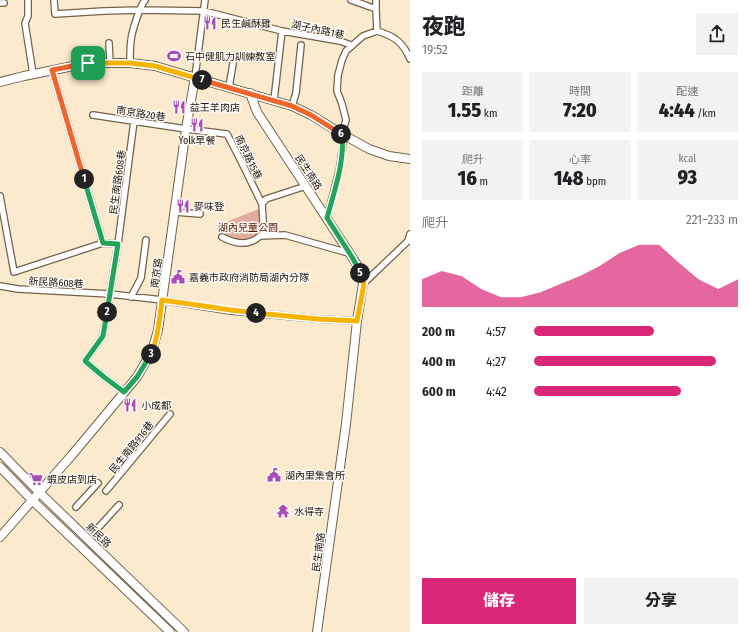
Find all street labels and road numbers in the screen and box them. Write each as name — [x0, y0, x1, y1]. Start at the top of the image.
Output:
street label: 湖子內路1巷 — [290, 19, 345, 41]
street label: 南京路20巷 — [115, 104, 166, 124]
street label: 南京路15巷 — [232, 133, 264, 182]
street label: 民生南路608巷 — [108, 149, 128, 215]
street label: 民生南路 — [292, 153, 324, 193]
street label: 南京路 — [149, 257, 165, 289]
street label: 新民路608巷 — [28, 276, 84, 290]
street label: 民生南路916巷 — [107, 419, 156, 476]
street label: 新民路 — [83, 521, 113, 550]
street label: 民生南路 — [310, 531, 328, 573]

